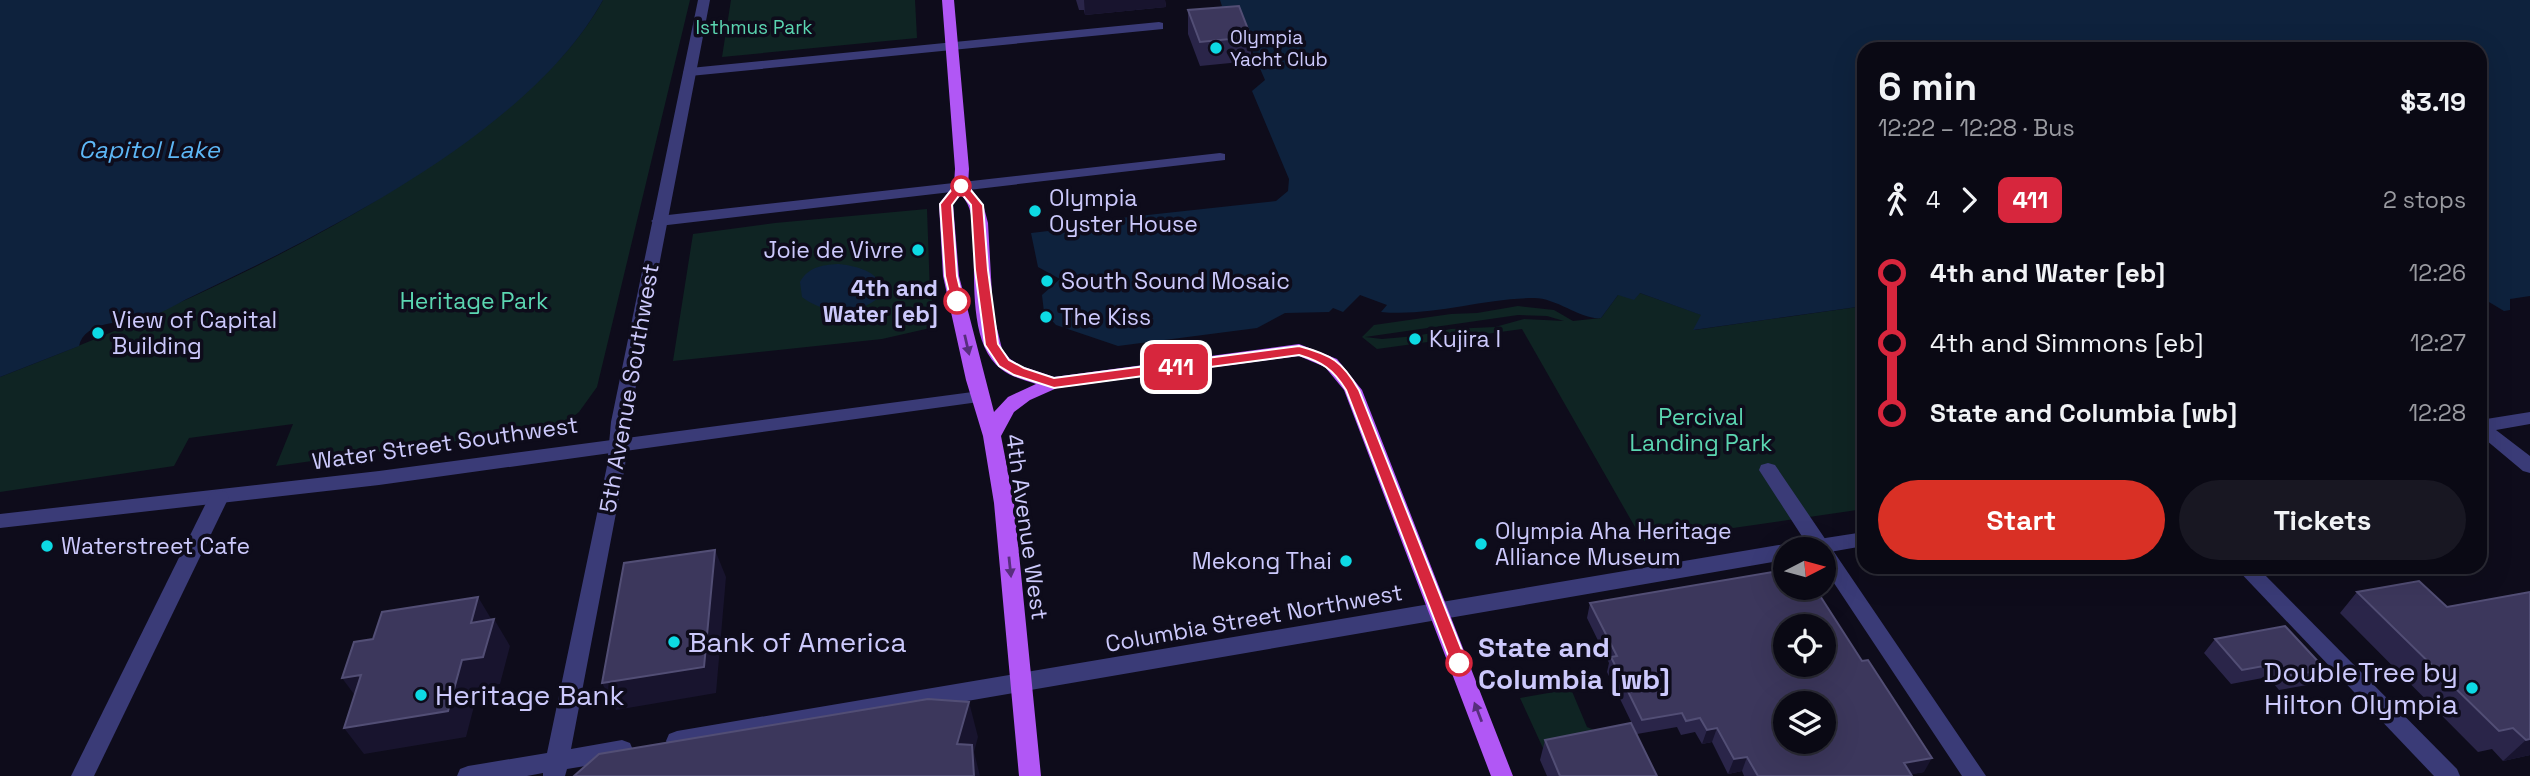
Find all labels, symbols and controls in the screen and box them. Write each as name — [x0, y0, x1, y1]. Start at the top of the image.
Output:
park label: Isthmus Park — [695, 15, 813, 40]
place label: Olympia Yacht Club — [1230, 25, 1328, 72]
marker: Olympia Yacht Club — [1208, 40, 1224, 56]
text: 6 min — [1878, 63, 1977, 111]
text: $3.19 — [2400, 85, 2466, 119]
text: 12:22 – 12:28 · Bus — [1878, 113, 2075, 143]
water label: Capitol Lake — [78, 134, 221, 165]
unlabelled marker — [951, 176, 971, 196]
icon: walk — [1878, 181, 1916, 219]
icon: forward — [1950, 181, 1988, 219]
place label: Olympia Oyster House — [1049, 183, 1198, 239]
text: 411 — [2012, 184, 2048, 215]
text: 4 — [1926, 185, 1940, 215]
text: 2 stops — [2383, 185, 2466, 215]
marker: Olympia Oyster House — [1027, 203, 1043, 219]
place label: Joie de Vivre — [763, 235, 904, 265]
marker: Joie de Vivre — [910, 242, 926, 258]
text: 4th and Water [eb] — [1930, 256, 2165, 290]
text: 12:26 — [2409, 258, 2466, 288]
street label: 5th Avenue Southwest — [592, 261, 666, 515]
place label: South Sound Mosaic — [1061, 266, 1290, 296]
place label: 4th and Water [eb] — [823, 273, 938, 329]
marker: South Sound Mosaic — [1039, 273, 1055, 289]
park label: Heritage Park — [400, 286, 548, 316]
marker: 4th and Water [eb] — [944, 288, 970, 314]
place label: The Kiss — [1060, 302, 1151, 332]
place label: View of Capital Building — [112, 305, 277, 361]
marker: The Kiss — [1038, 309, 1054, 325]
place label: Kujira I — [1429, 324, 1501, 354]
marker: View of Capital Building — [90, 325, 106, 341]
text: 4th and Simmons [eb] — [1930, 326, 2204, 360]
text: 12:27 — [2410, 328, 2466, 358]
marker: Kujira I — [1407, 331, 1423, 347]
one-way arrow — [962, 334, 973, 356]
line badge: 411 — [1136, 344, 1216, 390]
text: 411 — [1158, 351, 1194, 382]
text: State and Columbia [wb] — [1930, 396, 2237, 430]
text: 12:28 — [2409, 398, 2466, 428]
park label: Percival Landing Park — [1630, 402, 1772, 458]
street label: Water Street Southwest — [310, 409, 580, 477]
street label: 4th Avenue West — [999, 432, 1055, 622]
button: Start — [1878, 480, 2165, 560]
button: Tickets — [2179, 480, 2466, 560]
place label: Olympia Aha Heritage Alliance Museum — [1495, 516, 1732, 572]
place label: Waterstreet Cafe — [61, 531, 250, 561]
marker: Olympia Aha Heritage Alliance Museum — [1473, 536, 1489, 552]
north arrow — [1773, 537, 1836, 600]
map controls — [1773, 537, 1836, 754]
marker: Waterstreet Cafe — [39, 538, 55, 554]
place label: Mekong Thai — [1192, 546, 1332, 576]
marker: Mekong Thai — [1338, 553, 1354, 569]
one-way arrow — [1005, 557, 1016, 579]
street label: Columbia Street Northwest — [1103, 577, 1405, 659]
button: locate — [1773, 614, 1836, 677]
place label: Bank of America — [688, 624, 907, 660]
place label: State and Columbia [wb] — [1478, 629, 1670, 697]
marker: Bank of America — [666, 634, 682, 650]
marker: State and Columbia [wb] — [1446, 650, 1472, 676]
place label: DoubleTree by Hilton Olympia — [2264, 654, 2458, 722]
place label: Heritage Bank — [435, 677, 624, 713]
marker: DoubleTree by Hilton Olympia — [2464, 680, 2480, 696]
marker: Heritage Bank — [413, 687, 429, 703]
button: layers — [1773, 691, 1836, 754]
one-way arrow — [1472, 702, 1483, 723]

